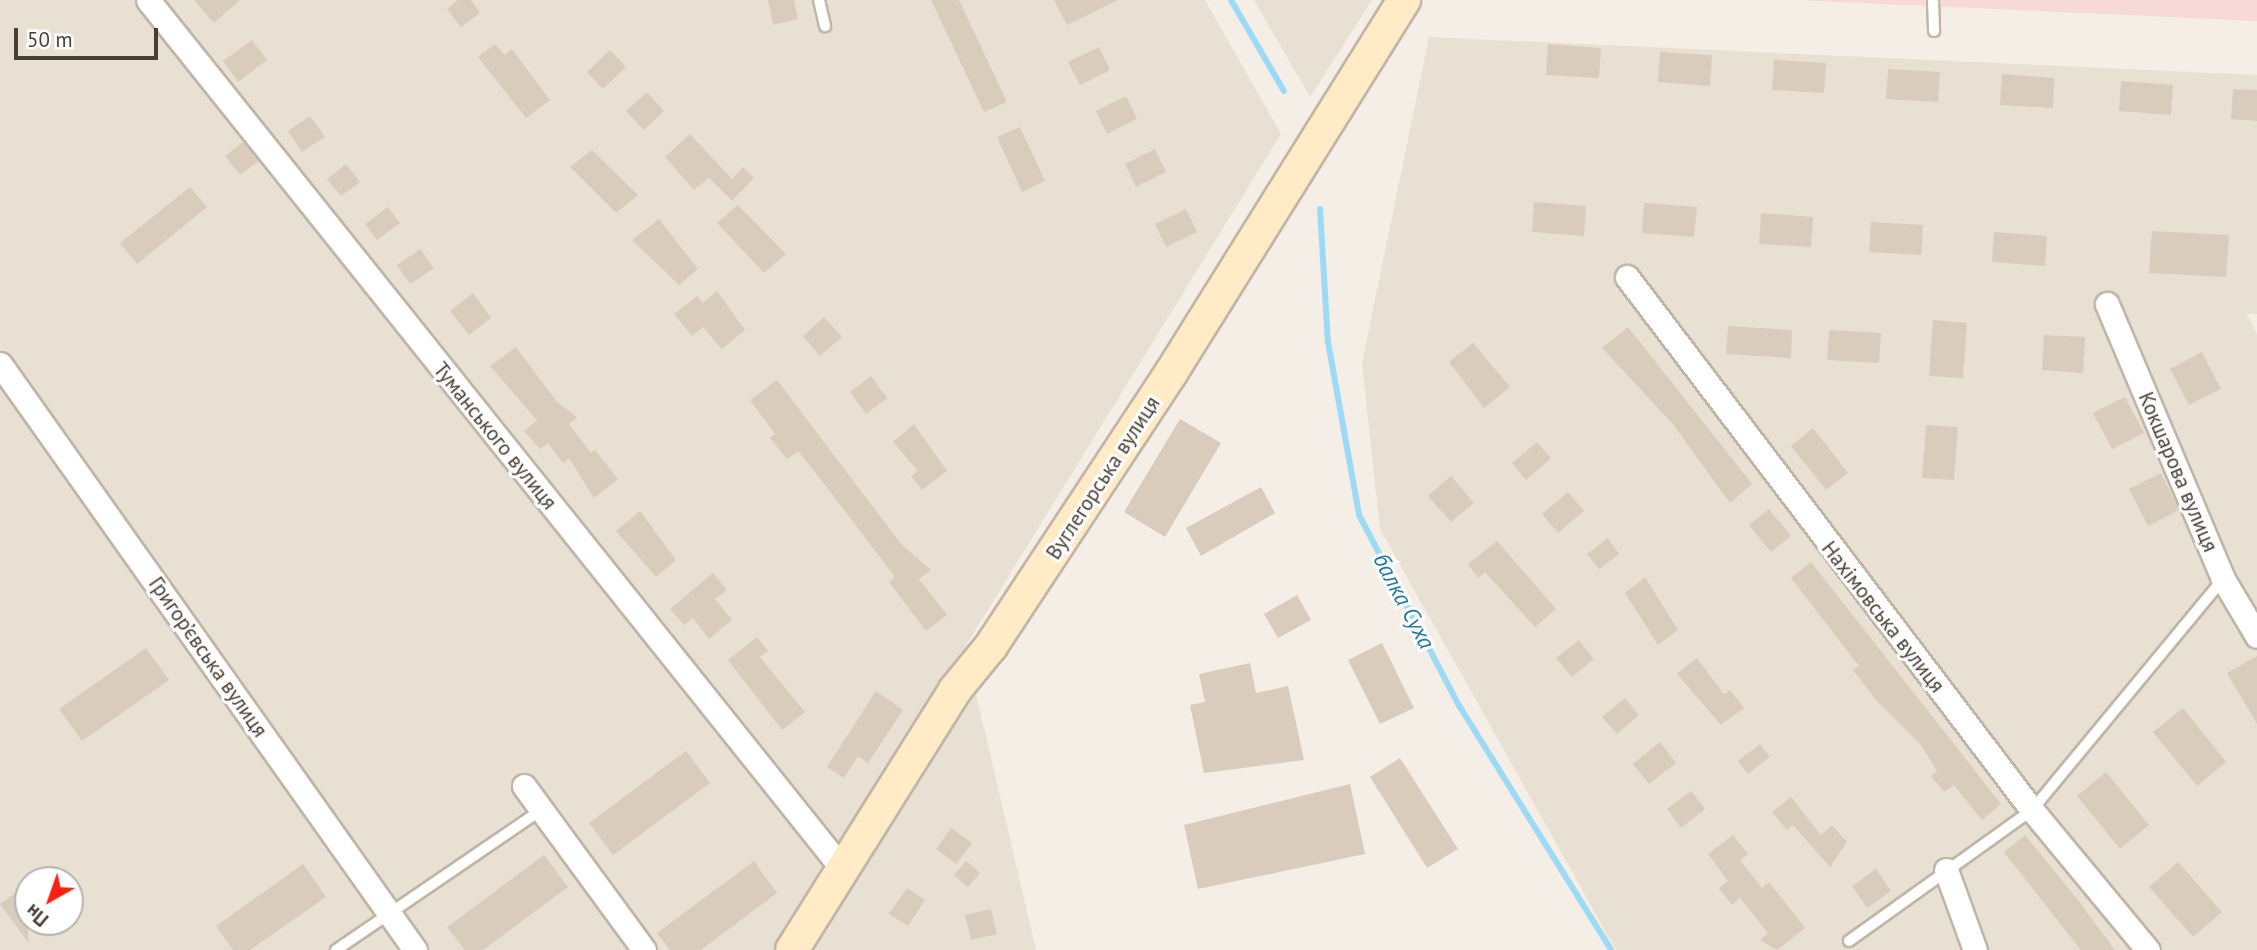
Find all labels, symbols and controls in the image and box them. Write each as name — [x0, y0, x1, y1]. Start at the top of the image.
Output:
scale bar — [18, 14, 161, 58]
text: 50 m — [27, 26, 73, 53]
street label: Туманського вулиця — [428, 357, 562, 515]
street label: Кокшарова вулиця — [2133, 388, 2223, 556]
street label: Вуглегорська вулиця — [1041, 392, 1165, 564]
street label: Нахімовська вулиця — [1816, 536, 1950, 698]
water label: балка Суха — [1367, 548, 1441, 654]
street label: Григор’євська вулиця — [143, 572, 273, 742]
north arrow — [14, 866, 84, 936]
text: Пн — [21, 899, 53, 932]

